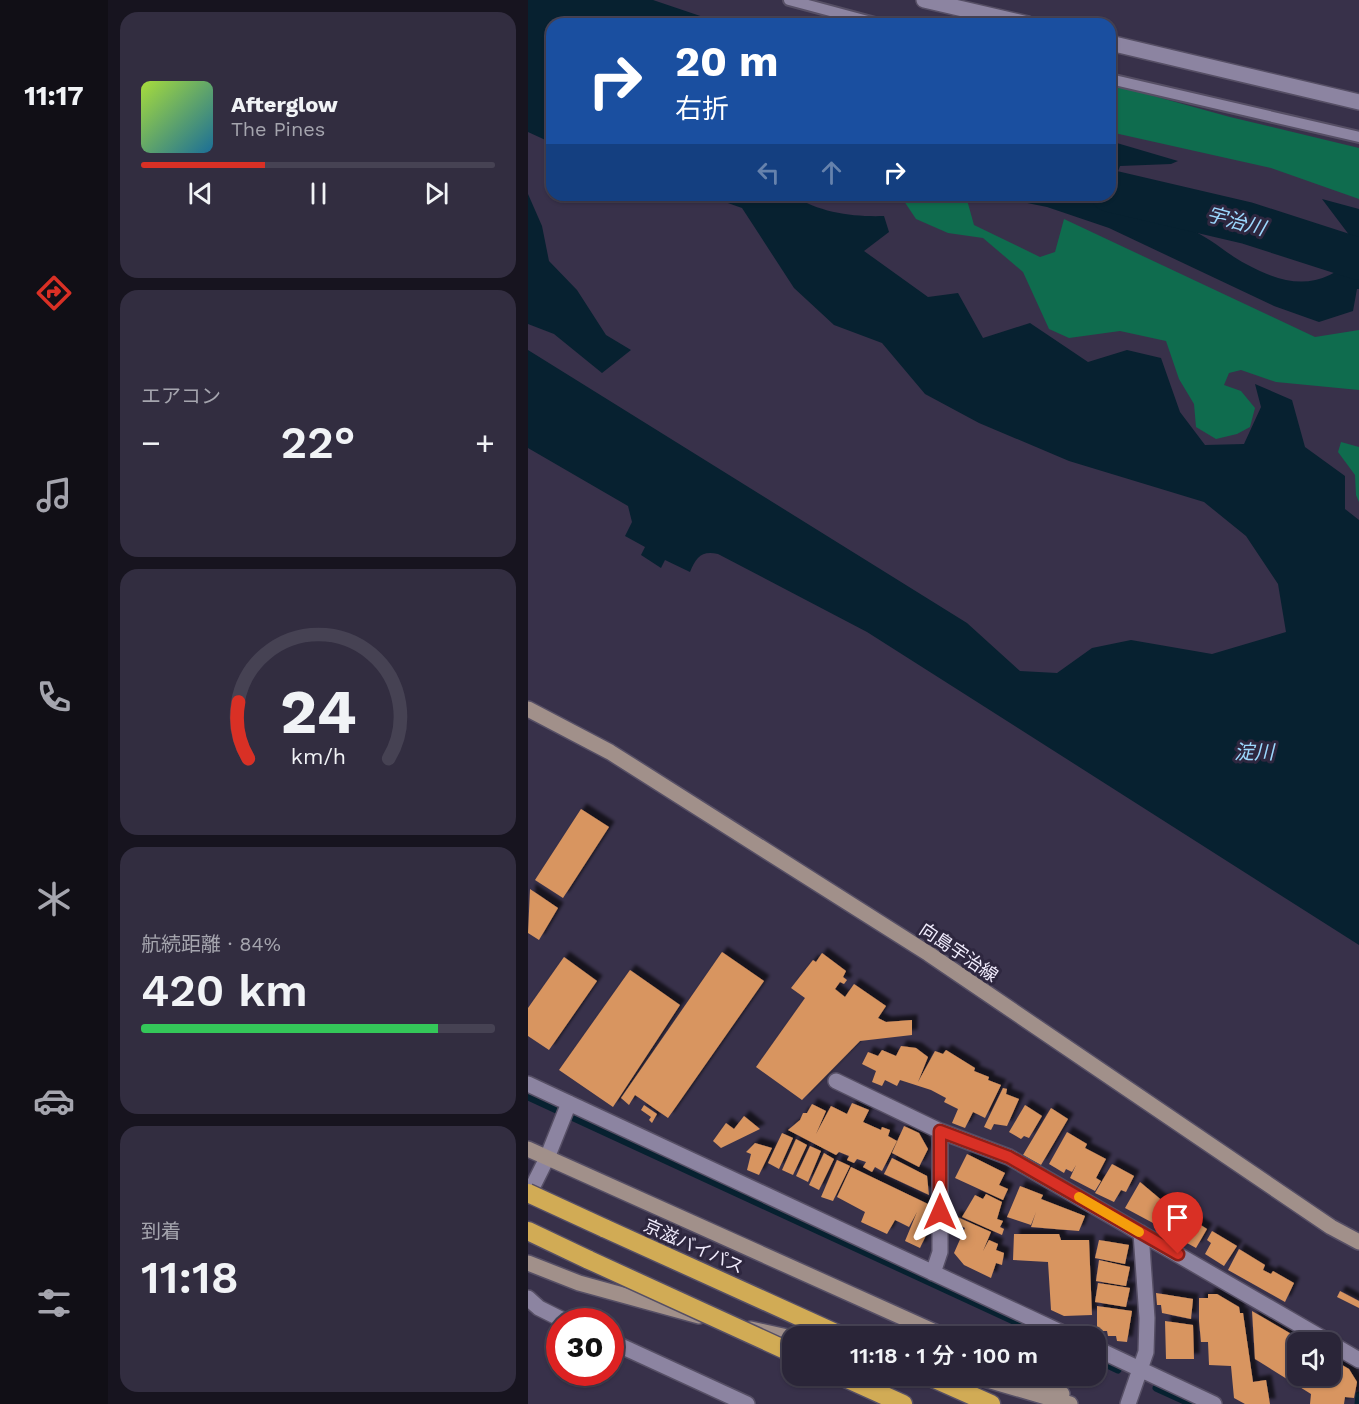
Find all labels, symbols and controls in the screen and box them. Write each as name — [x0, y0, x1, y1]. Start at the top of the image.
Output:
text: 20 m — [675, 37, 779, 86]
icon: right — [576, 42, 654, 120]
text: 11:17 — [24, 80, 84, 112]
text: Afterglow — [231, 92, 338, 117]
text: 右折 — [675, 93, 729, 125]
text: The Pines — [231, 117, 325, 141]
icon: left — [752, 156, 785, 189]
icon: ahead — [815, 156, 848, 189]
icon: right — [878, 156, 911, 189]
icon: previous — [184, 177, 217, 210]
icon: pause — [302, 177, 335, 210]
icon: next — [420, 177, 453, 210]
water label: 宇治川 — [1204, 202, 1270, 241]
icon: directions — [33, 272, 75, 314]
text: エアコン — [141, 384, 221, 408]
text: 22° — [281, 416, 355, 469]
text: − — [141, 423, 161, 462]
text: + — [475, 423, 495, 462]
icon: music — [33, 474, 75, 516]
text: 24 — [280, 675, 356, 748]
icon: phone — [33, 676, 75, 718]
water label: 淀川 — [1234, 740, 1276, 764]
text: km/h — [290, 744, 346, 769]
icon: climate — [33, 878, 75, 920]
street label: 向島宇治線 — [916, 918, 1002, 986]
text: 航続距離 · 84% — [141, 932, 281, 956]
text: 420 km — [141, 964, 308, 1017]
icon: car — [33, 1080, 75, 1122]
position arrow — [908, 1180, 972, 1244]
pin — [1152, 1192, 1203, 1254]
icon: arrive — [1161, 1201, 1194, 1234]
street label: 京滋バイパス — [641, 1215, 747, 1277]
text: 到着 — [141, 1219, 181, 1243]
text: 11:18 — [141, 1251, 239, 1304]
icon: filters — [33, 1282, 75, 1324]
speed limit sign: 30 — [546, 1308, 624, 1386]
map controls — [1287, 1332, 1341, 1386]
button: sound — [1287, 1332, 1341, 1386]
text: 11:18 · 1 分 · 100 m — [850, 1343, 1038, 1368]

